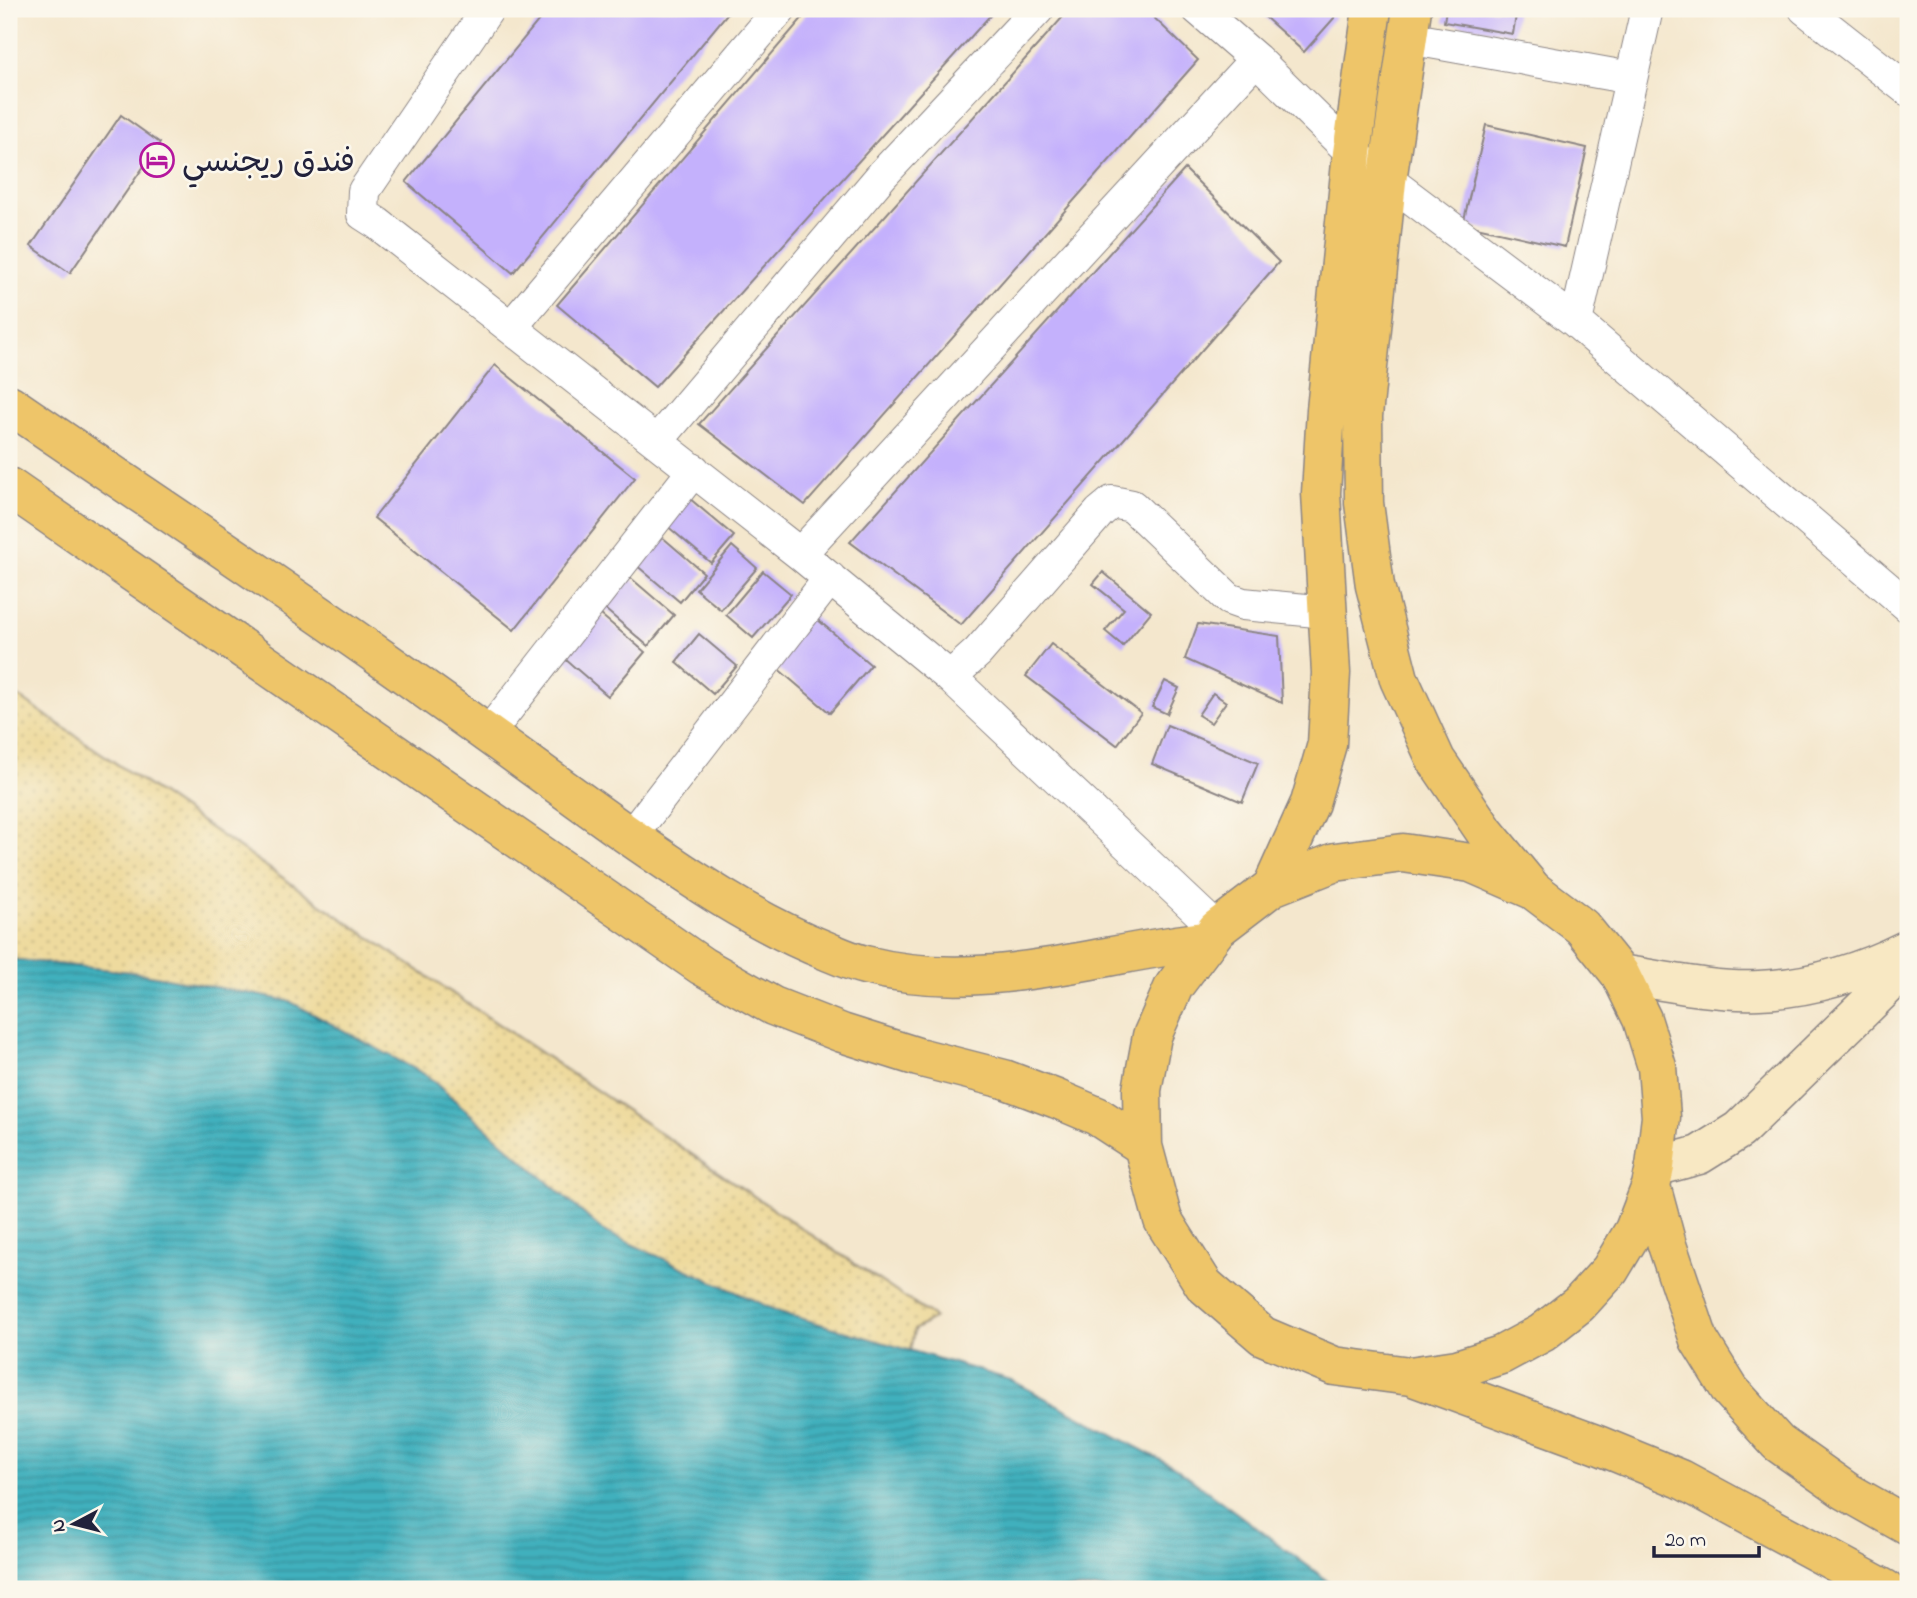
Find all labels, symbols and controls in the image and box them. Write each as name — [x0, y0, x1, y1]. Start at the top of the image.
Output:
place label: فندق ريجنسي — [182, 140, 355, 188]
hotel icon: فندق ريجنسي — [138, 141, 176, 179]
north arrow — [38, 1490, 108, 1560]
scale bar — [1654, 1514, 1759, 1558]
text: N — [45, 1518, 74, 1534]
text: 20 m — [1665, 1526, 1706, 1556]

